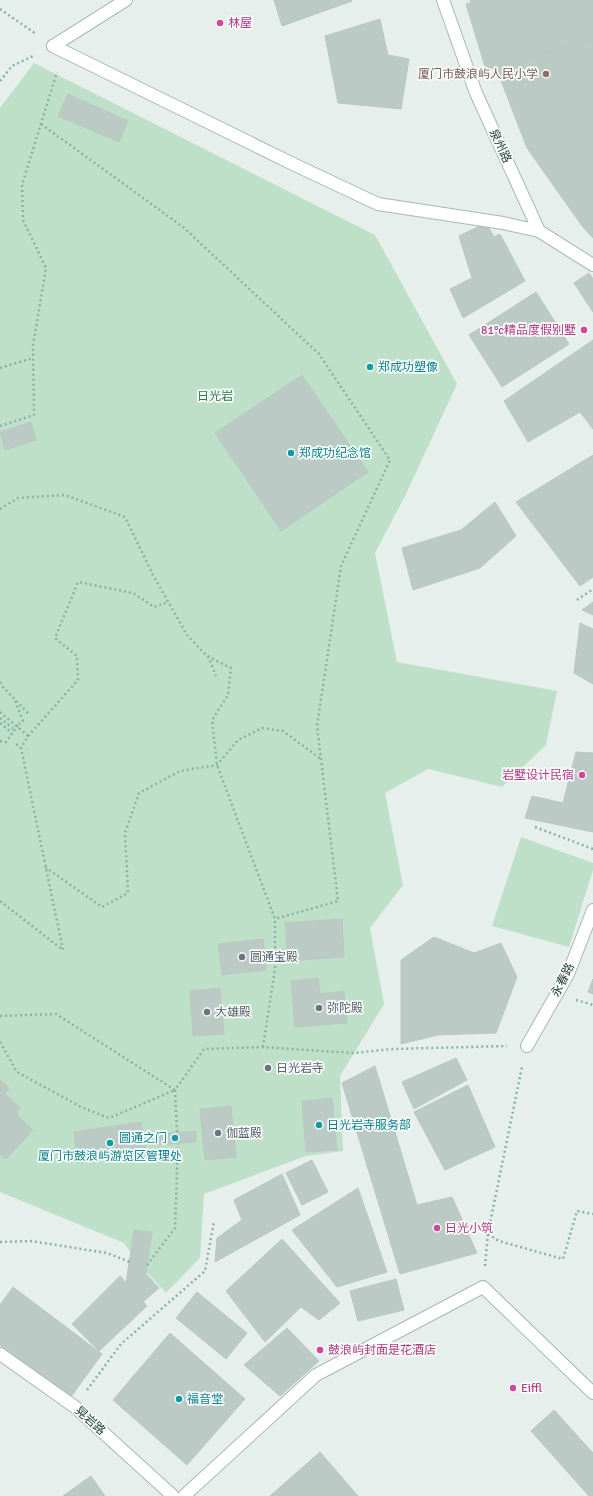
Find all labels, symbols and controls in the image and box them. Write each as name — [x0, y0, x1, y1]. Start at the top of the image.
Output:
place label: 林屋 — [228, 16, 252, 31]
marker: 林屋 — [215, 18, 225, 28]
place label: 厦门市鼓浪屿人民小学 — [418, 67, 538, 82]
marker: 厦门市鼓浪屿人民小学 — [541, 69, 551, 79]
street label: 泉州路 — [486, 127, 514, 165]
place label: 81°c精品度假别墅 — [481, 323, 576, 338]
marker: 81°c精品度假别墅 — [579, 325, 589, 335]
place label: 郑成功塑像 — [378, 360, 438, 375]
marker: 郑成功塑像 — [365, 362, 375, 372]
park label: 日光岩 — [197, 389, 233, 404]
place label: 郑成功纪念馆 — [299, 446, 371, 461]
marker: 郑成功纪念馆 — [286, 448, 296, 458]
place label: 岩墅设计民宿 — [502, 768, 574, 783]
marker: 岩墅设计民宿 — [577, 770, 587, 780]
place label: 圆通宝殿 — [250, 950, 298, 965]
marker: 圆通宝殿 — [237, 952, 247, 962]
street label: 永春路 — [548, 961, 578, 999]
place label: 弥陀殿 — [327, 1001, 363, 1016]
marker: 弥陀殿 — [314, 1003, 324, 1013]
place label: 大雄殿 — [215, 1005, 251, 1020]
marker: 大雄殿 — [202, 1007, 212, 1017]
place label: 日光岩寺 — [276, 1061, 324, 1076]
marker: 日光岩寺 — [263, 1063, 273, 1073]
place label: 日光岩寺服务部 — [327, 1118, 411, 1133]
marker: 日光岩寺服务部 — [314, 1120, 324, 1130]
place label: 伽蓝殿 — [226, 1126, 262, 1141]
marker: 伽蓝殿 — [213, 1128, 223, 1138]
place label: 圆通之门 — [119, 1131, 167, 1146]
marker: 圆通之门 — [170, 1133, 180, 1143]
marker: 厦门市鼓浪屿游览区管理处 — [105, 1138, 115, 1148]
place label: 厦门市鼓浪屿游览区管理处 — [38, 1149, 182, 1164]
place label: 日光小筑 — [445, 1221, 493, 1236]
marker: 日光小筑 — [432, 1223, 442, 1233]
place label: 鼓浪屿封面是花酒店 — [328, 1343, 436, 1358]
marker: 鼓浪屿封面是花酒店 — [315, 1345, 325, 1355]
place label: Eiffl — [521, 1381, 542, 1396]
marker: Eiffl — [508, 1383, 518, 1393]
place label: 福音堂 — [187, 1392, 223, 1407]
marker: 福音堂 — [174, 1394, 184, 1404]
street label: 晃岩路 — [72, 1403, 108, 1439]

